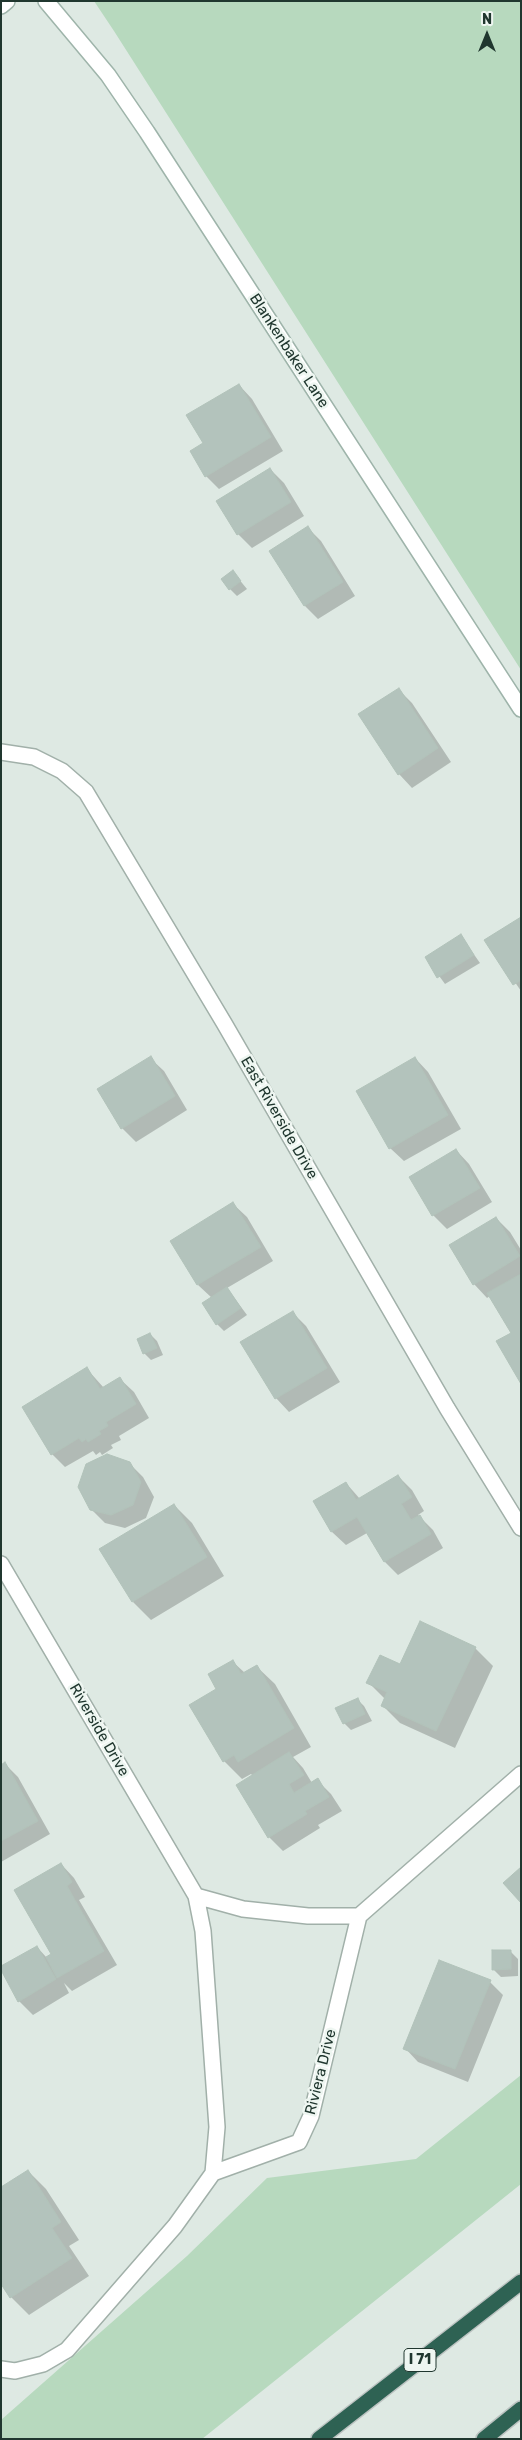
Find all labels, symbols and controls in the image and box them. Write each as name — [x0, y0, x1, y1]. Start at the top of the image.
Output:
north arrow — [462, 10, 512, 60]
text: N — [482, 11, 492, 28]
street label: Blankenbaker Lane — [245, 291, 333, 411]
street label: East Riverside Drive — [237, 1054, 321, 1182]
street label: Riverside Drive — [65, 1680, 133, 1780]
street label: Riviera Drive — [302, 2027, 340, 2117]
road number: I 71 — [404, 2348, 436, 2372]

